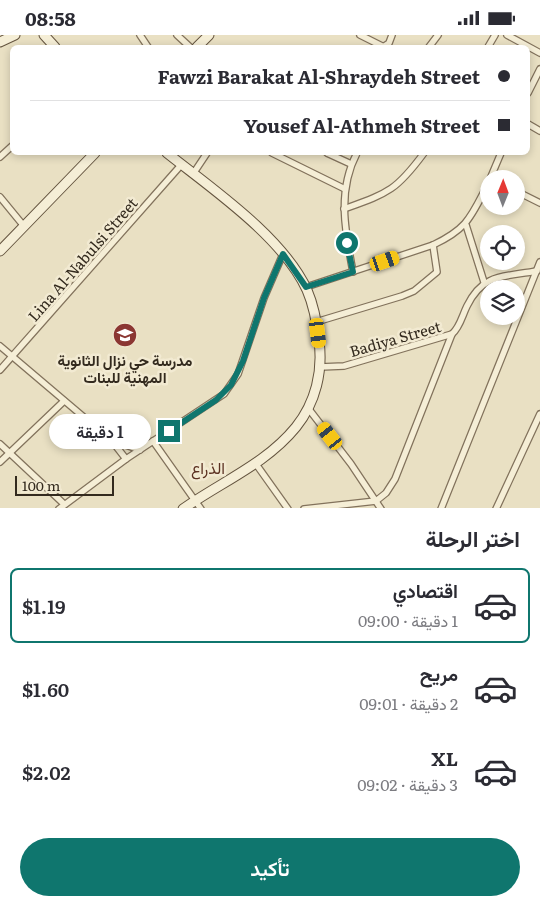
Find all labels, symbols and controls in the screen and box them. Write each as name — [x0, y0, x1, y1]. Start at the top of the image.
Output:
text: 08:58 — [25, 4, 76, 32]
text: Fawzi Barakat Al-Shraydeh Street — [158, 62, 480, 90]
text: Yousef Al-Athmeh Street — [243, 111, 480, 139]
north arrow — [480, 170, 525, 215]
map controls — [480, 170, 525, 325]
street label: Lina Al-Nabulsi Street — [22, 192, 142, 326]
button: locate — [480, 225, 525, 270]
route start — [336, 232, 358, 254]
car — [368, 249, 401, 273]
button: layers — [480, 280, 525, 325]
street label: Badiya Street — [347, 314, 443, 362]
car — [308, 317, 327, 349]
school or university icon: مدرسة حي نزال الثانوية المهنية للبنات — [112, 322, 138, 348]
place label: مدرسة حي نزال الثانوية المهنية للبنات — [58, 348, 193, 388]
callout: 1 دقيقة — [49, 413, 152, 449]
text: 1 دقيقة — [76, 419, 124, 443]
route end — [158, 420, 180, 442]
car — [314, 420, 345, 452]
district label: الذراع — [191, 455, 225, 480]
scale bar — [15, 473, 114, 497]
text: 100 m — [22, 475, 60, 495]
text: اختر الرحلة — [425, 521, 520, 554]
text: اقتصادي — [393, 576, 458, 604]
icon: car — [473, 583, 518, 628]
text: $1.19 — [22, 592, 65, 620]
text: 1 دقيقة · 09:00 — [358, 608, 458, 632]
text: مريح — [420, 659, 458, 687]
icon: car — [473, 666, 518, 711]
text: $1.60 — [22, 675, 69, 703]
text: 2 دقيقة · 09:01 — [359, 691, 458, 715]
text: XL — [431, 744, 458, 772]
icon: car — [473, 749, 518, 794]
text: $2.02 — [22, 758, 70, 786]
text: 3 دقيقة · 09:02 — [357, 772, 458, 796]
button: تأكيد — [20, 838, 520, 896]

